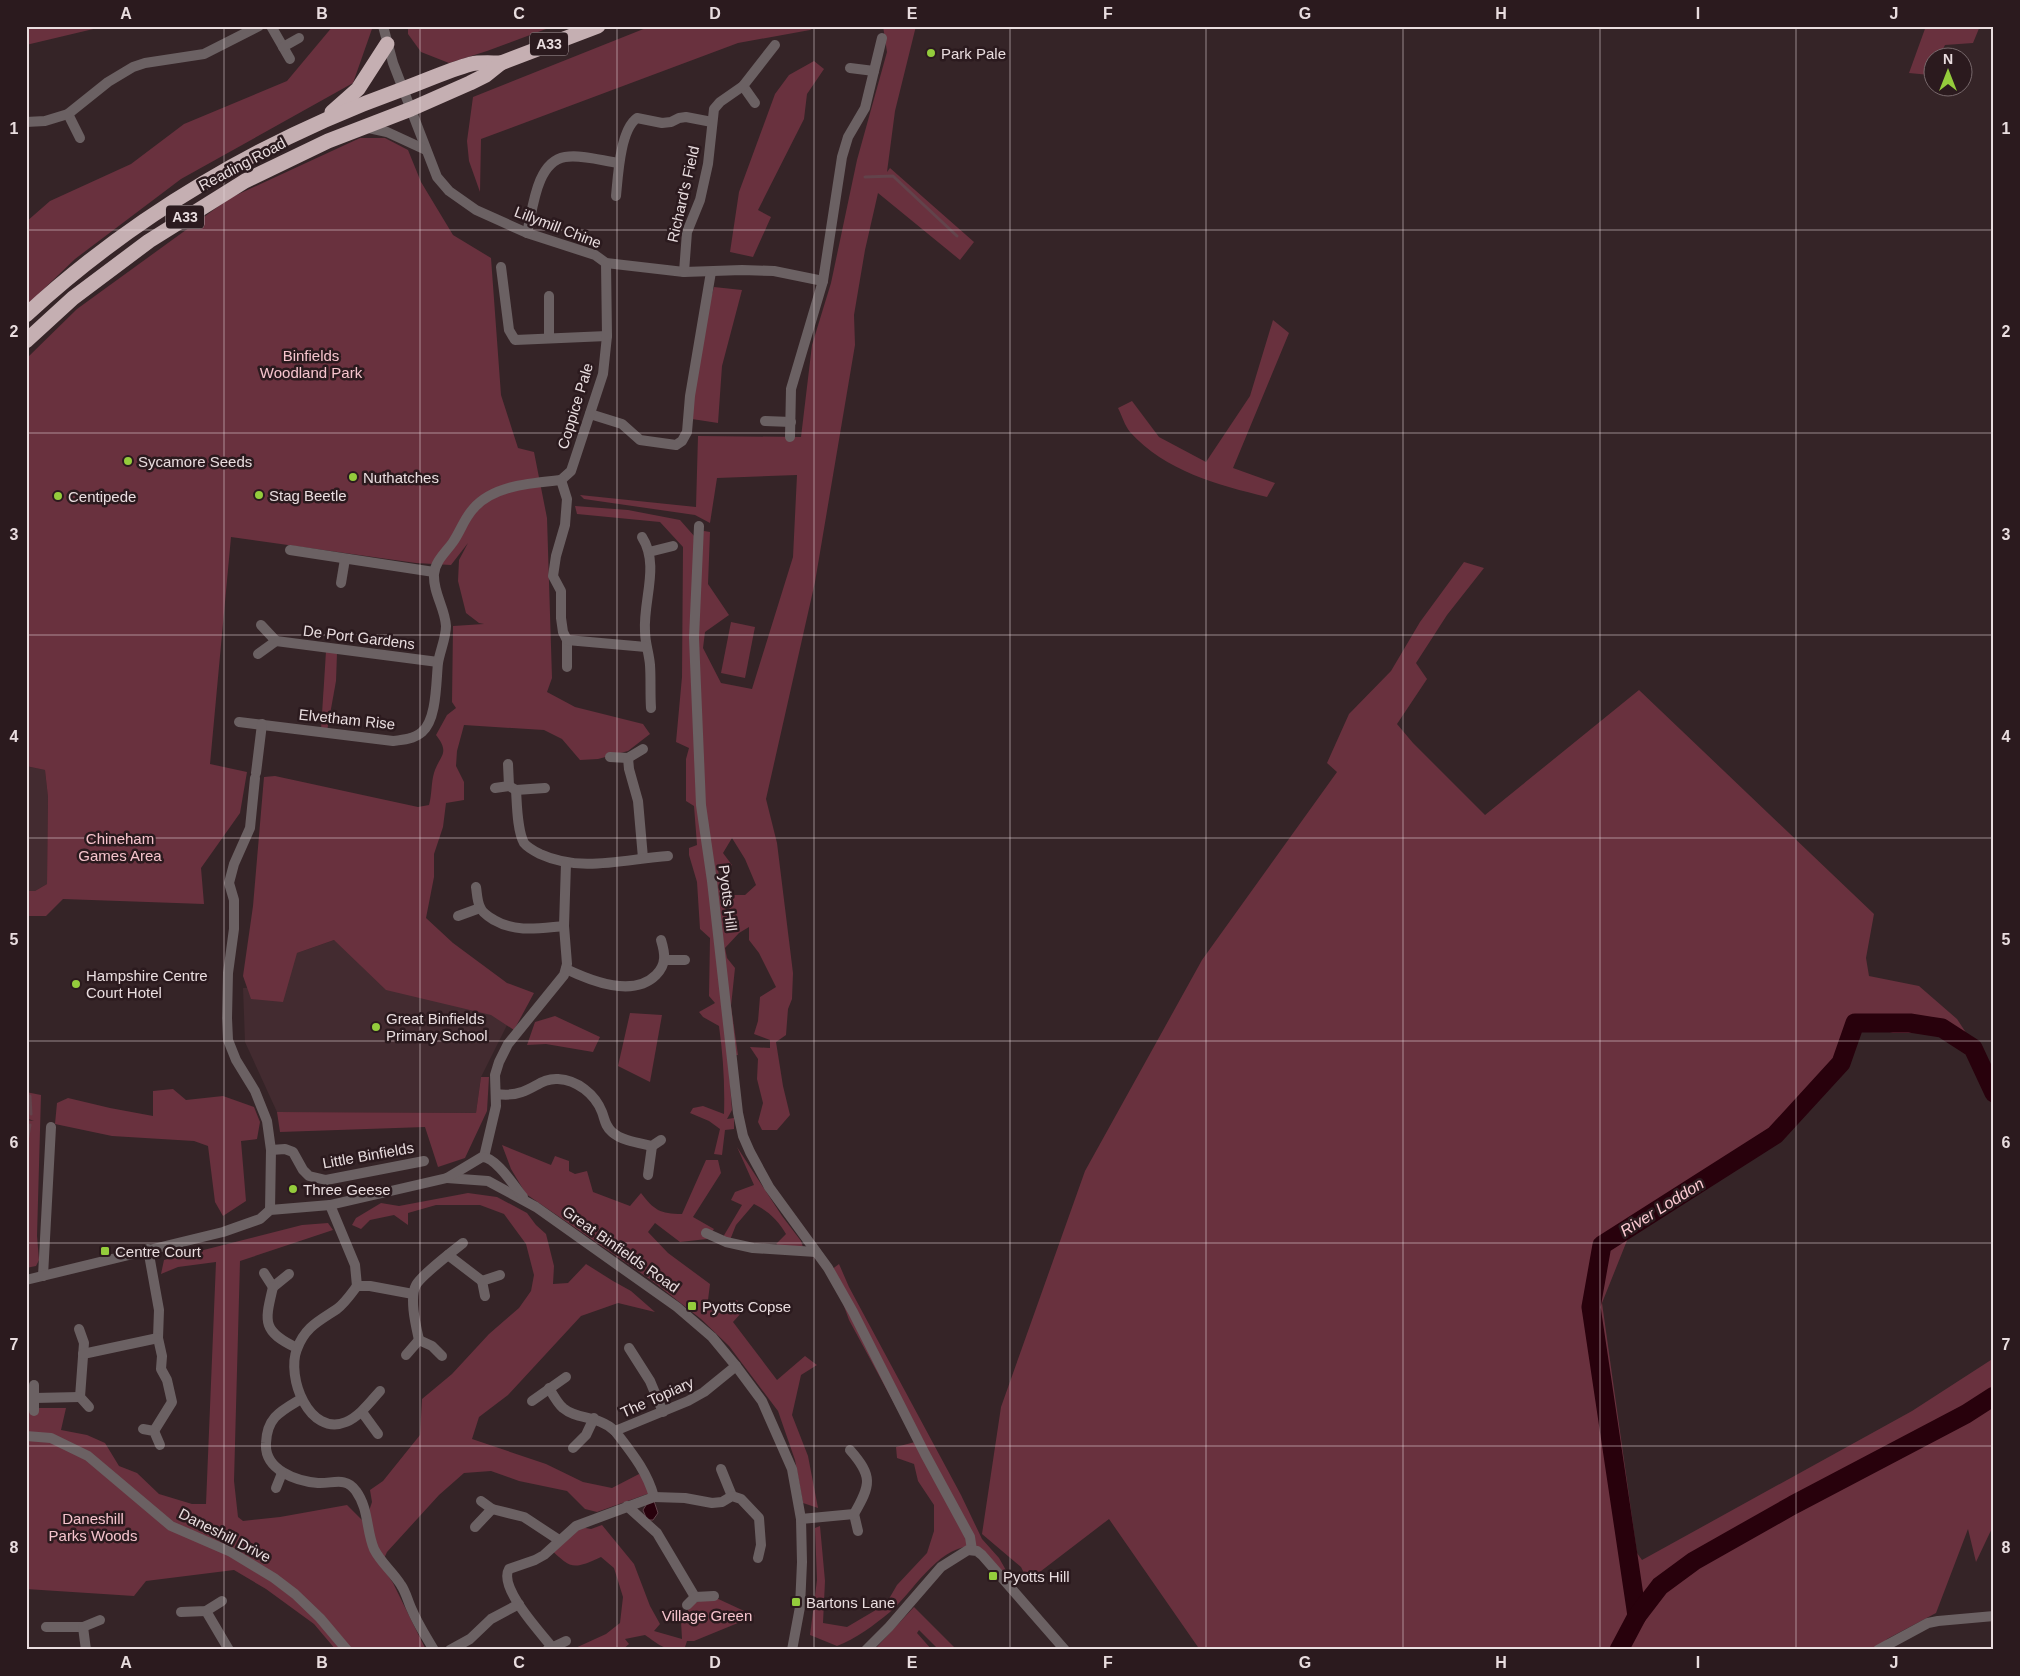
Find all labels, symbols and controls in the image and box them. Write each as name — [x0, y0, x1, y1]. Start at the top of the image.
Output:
text: A — [120, 5, 132, 22]
text: B — [316, 5, 328, 22]
text: C — [513, 5, 525, 22]
text: D — [709, 5, 721, 22]
text: E — [907, 5, 918, 22]
text: F — [1103, 5, 1113, 22]
text: G — [1299, 5, 1311, 22]
text: H — [1495, 5, 1507, 22]
text: I — [1696, 5, 1700, 22]
text: J — [1890, 5, 1898, 22]
road number: A33 — [530, 33, 568, 56]
place label: Park Pale — [941, 45, 1006, 62]
marker: Park Pale — [925, 47, 937, 59]
north arrow — [1922, 48, 1972, 98]
text: N — [1943, 51, 1953, 67]
text: 1 — [10, 120, 19, 137]
text: 1 — [2002, 120, 2011, 137]
street label: Reading Road — [196, 134, 288, 194]
street label: Richard's Field — [664, 144, 702, 244]
street label: Lillymill Chine — [512, 203, 604, 251]
road number: A33 — [166, 206, 204, 228]
text: 2 — [10, 323, 19, 340]
text: 2 — [2002, 323, 2011, 340]
park label: Binfields Woodland Park — [260, 347, 363, 381]
street label: Coppice Pale — [554, 361, 596, 451]
place label: Sycamore Seeds — [138, 453, 252, 470]
marker: Sycamore Seeds — [122, 455, 134, 467]
place label: Nuthatches — [363, 469, 439, 486]
marker: Nuthatches — [347, 471, 359, 483]
place label: Stag Beetle — [269, 487, 347, 504]
place label: Centipede — [68, 488, 136, 505]
marker: Stag Beetle — [253, 489, 265, 501]
marker: Centipede — [52, 490, 64, 502]
text: 3 — [10, 526, 19, 543]
text: 3 — [2002, 526, 2011, 543]
street label: De Port Gardens — [302, 622, 416, 652]
street label: Elvetham Rise — [298, 705, 396, 733]
text: 4 — [10, 728, 19, 745]
text: 4 — [2002, 728, 2011, 745]
park label: Chineham Games Area — [78, 830, 162, 864]
street label: Pyotts Hill — [715, 864, 741, 932]
text: 5 — [10, 931, 19, 948]
text: 5 — [2002, 931, 2011, 948]
place label: Hampshire Centre Court Hotel — [86, 967, 208, 1001]
marker: Hampshire Centre Court Hotel — [70, 978, 82, 990]
place label: Great Binfields Primary School — [386, 1010, 488, 1044]
marker: Great Binfields Primary School — [370, 1021, 382, 1033]
text: 6 — [10, 1134, 19, 1151]
text: 6 — [2002, 1134, 2011, 1151]
street label: Little Binfields — [321, 1139, 415, 1171]
water label: River Loddon — [1617, 1175, 1707, 1239]
place label: Three Geese — [303, 1181, 391, 1198]
marker: Three Geese — [287, 1183, 299, 1195]
street label: Great Binfields Road — [559, 1202, 683, 1296]
place label: Centre Court — [115, 1243, 202, 1260]
marker: Centre Court — [99, 1245, 111, 1257]
place label: Pyotts Copse — [702, 1298, 791, 1315]
marker: Pyotts Copse — [686, 1300, 698, 1312]
text: 7 — [10, 1336, 19, 1353]
text: 7 — [2002, 1336, 2011, 1353]
street label: The Topiary — [618, 1373, 697, 1421]
street label: Daneshill Drive — [176, 1505, 274, 1565]
park label: Daneshill Parks Woods — [49, 1510, 137, 1544]
text: 8 — [10, 1539, 19, 1556]
text: 8 — [2002, 1539, 2011, 1556]
place label: Pyotts Hill — [1003, 1568, 1070, 1585]
marker: Pyotts Hill — [987, 1570, 999, 1582]
place label: Bartons Lane — [806, 1594, 895, 1611]
marker: Bartons Lane — [790, 1596, 802, 1608]
park label: Village Green — [662, 1607, 752, 1624]
text: A — [120, 1654, 132, 1671]
text: B — [316, 1654, 328, 1671]
text: C — [513, 1654, 525, 1671]
text: D — [709, 1654, 721, 1671]
text: E — [907, 1654, 918, 1671]
text: F — [1103, 1654, 1113, 1671]
text: G — [1299, 1654, 1311, 1671]
text: H — [1495, 1654, 1507, 1671]
text: I — [1696, 1654, 1700, 1671]
text: J — [1890, 1654, 1898, 1671]

